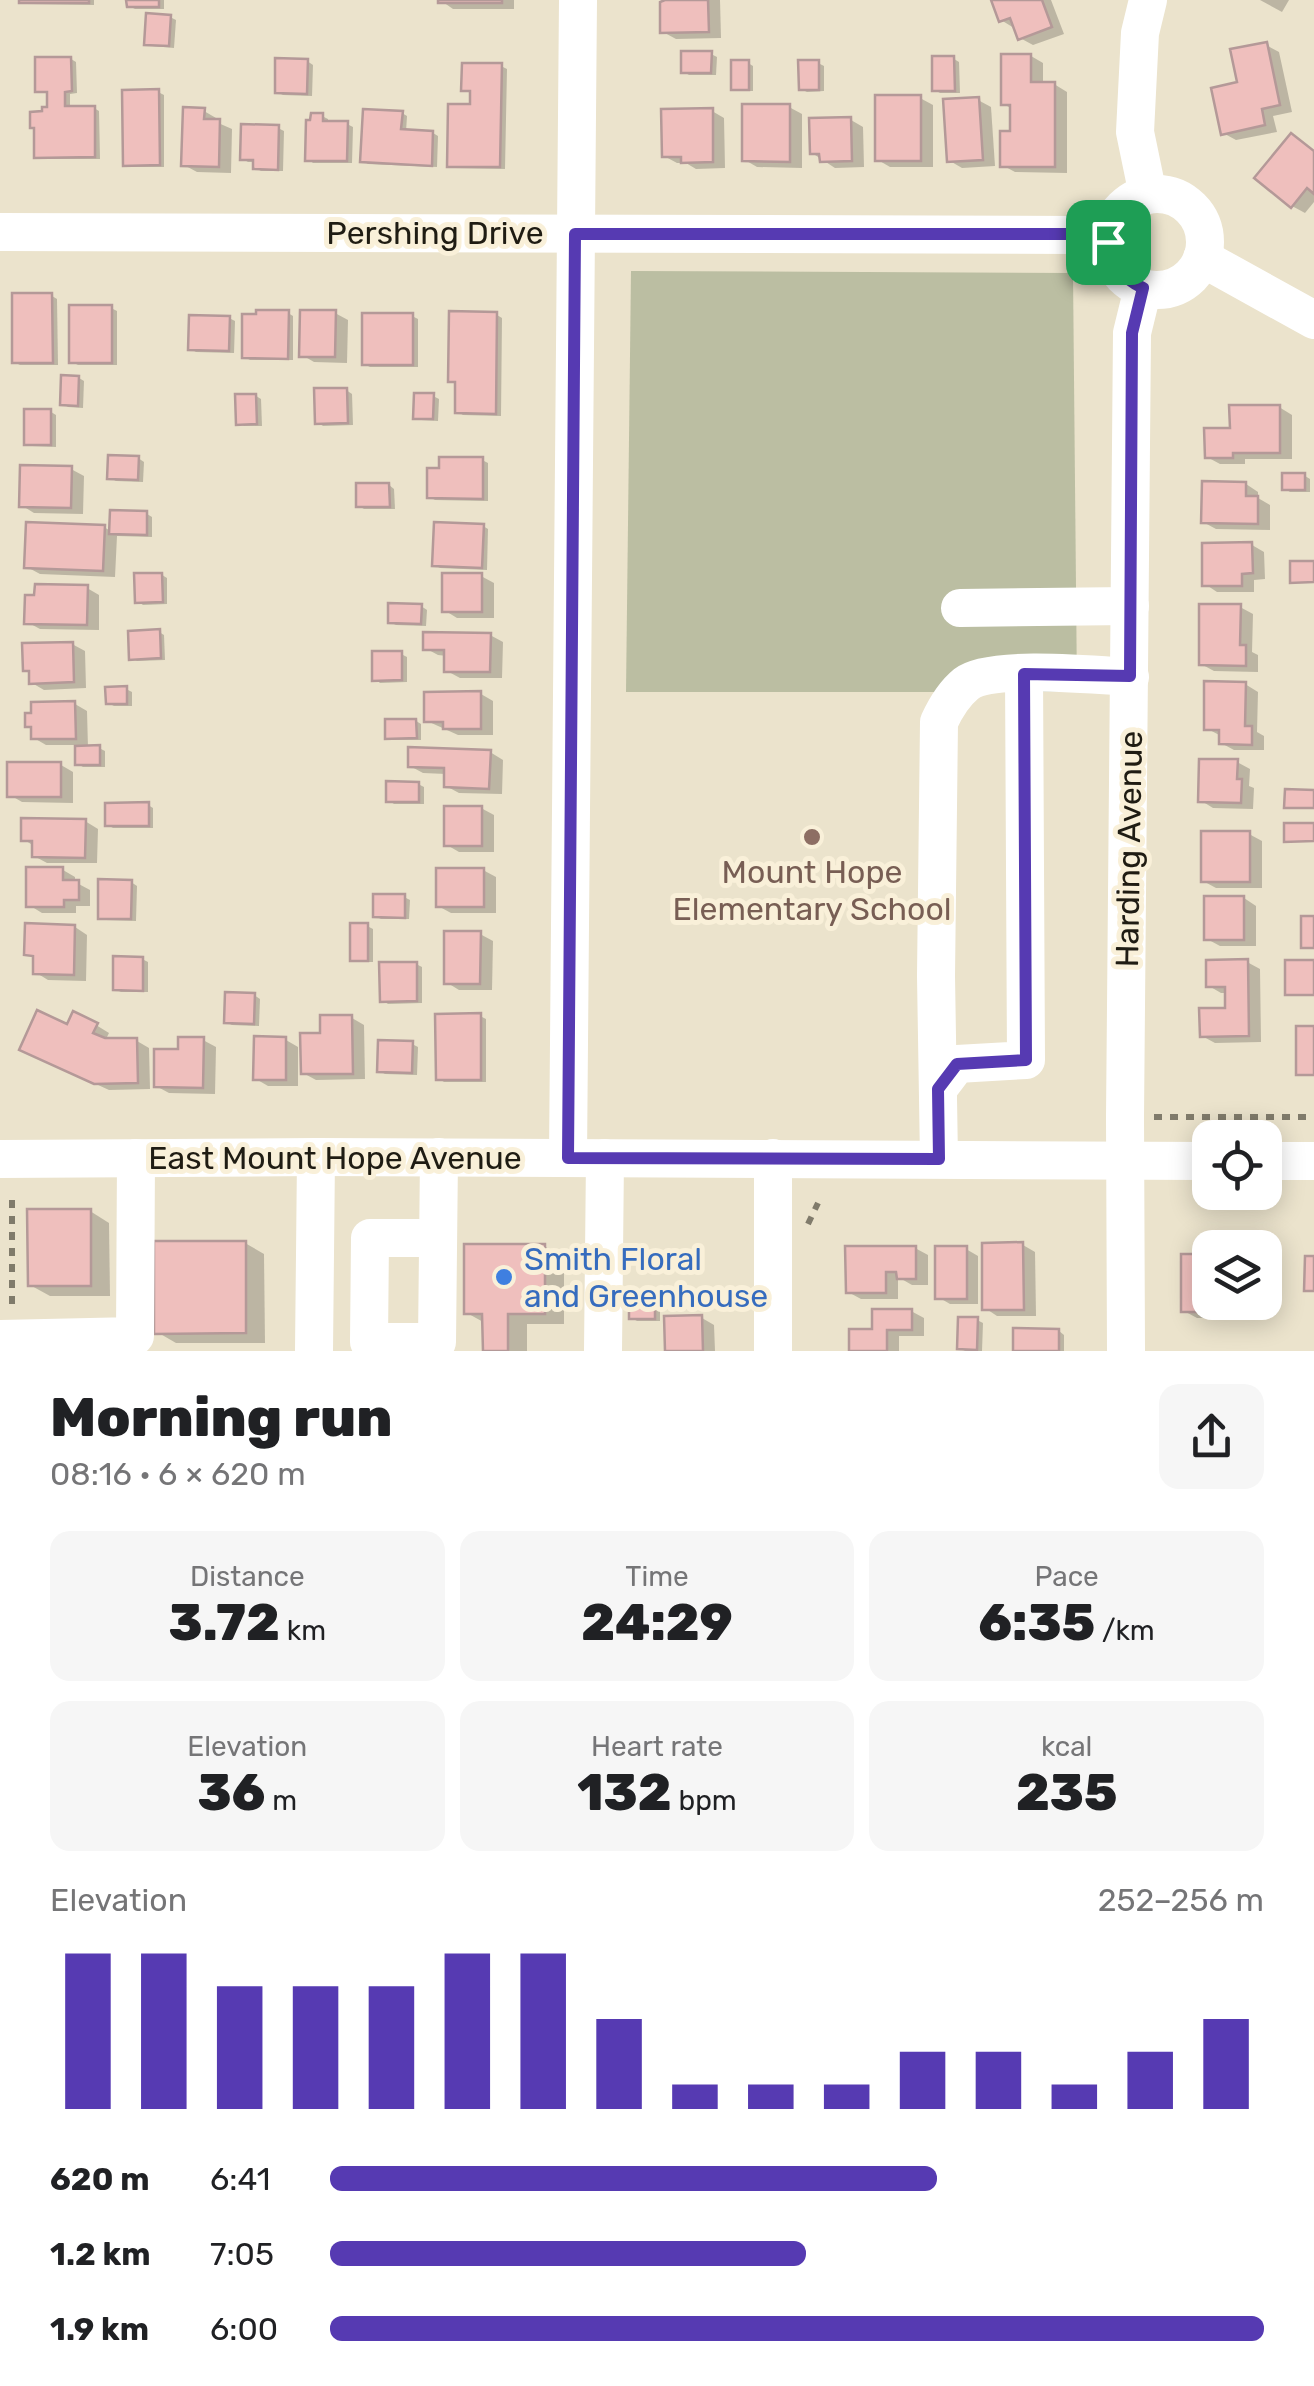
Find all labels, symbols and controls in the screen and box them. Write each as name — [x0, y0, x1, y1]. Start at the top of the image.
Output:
pin — [1066, 200, 1151, 285]
street label: Pershing Drive — [326, 214, 544, 252]
icon: arrive — [1081, 215, 1136, 270]
street label: Harding Avenue — [1108, 730, 1150, 968]
marker: Mount Hope Elementary School — [801, 826, 823, 848]
place label: Mount Hope Elementary School — [672, 853, 952, 928]
map controls — [1192, 1120, 1282, 1320]
button: locate — [1192, 1120, 1282, 1210]
street label: East Mount Hope Avenue — [148, 1139, 522, 1177]
button: layers — [1192, 1230, 1282, 1320]
place label: Smith Floral and Greenhouse — [524, 1240, 768, 1315]
marker: Smith Floral and Greenhouse — [493, 1266, 515, 1288]
button: share — [1159, 1384, 1264, 1489]
text: Morning run — [50, 1385, 392, 1450]
text: 08:16 · 6 × 620 m — [50, 1455, 306, 1493]
text: Distance — [190, 1560, 305, 1593]
text: Time — [625, 1560, 689, 1593]
text: Pace — [1035, 1560, 1099, 1593]
text: 3.72 — [169, 1593, 280, 1653]
text: 24:29 — [581, 1593, 733, 1653]
text: 6:35 — [979, 1593, 1095, 1653]
text: km — [280, 1614, 326, 1647]
text: /km — [1095, 1614, 1155, 1647]
text: Elevation — [187, 1730, 307, 1763]
text: Heart rate — [591, 1730, 723, 1763]
text: kcal — [1041, 1730, 1092, 1763]
text: 36 — [198, 1763, 265, 1823]
text: 132 — [577, 1763, 672, 1823]
text: 235 — [1016, 1763, 1117, 1823]
text: m — [265, 1784, 297, 1817]
text: bpm — [672, 1784, 737, 1817]
text: Elevation — [50, 1881, 187, 1919]
text: 252–256 m — [1098, 1881, 1264, 1919]
text: 620 m — [50, 2160, 150, 2198]
text: 6:41 — [210, 2160, 270, 2198]
text: 1.2 km — [50, 2235, 151, 2273]
text: 7:05 — [210, 2235, 274, 2273]
text: 1.9 km — [50, 2310, 149, 2348]
text: 6:00 — [210, 2310, 278, 2348]

